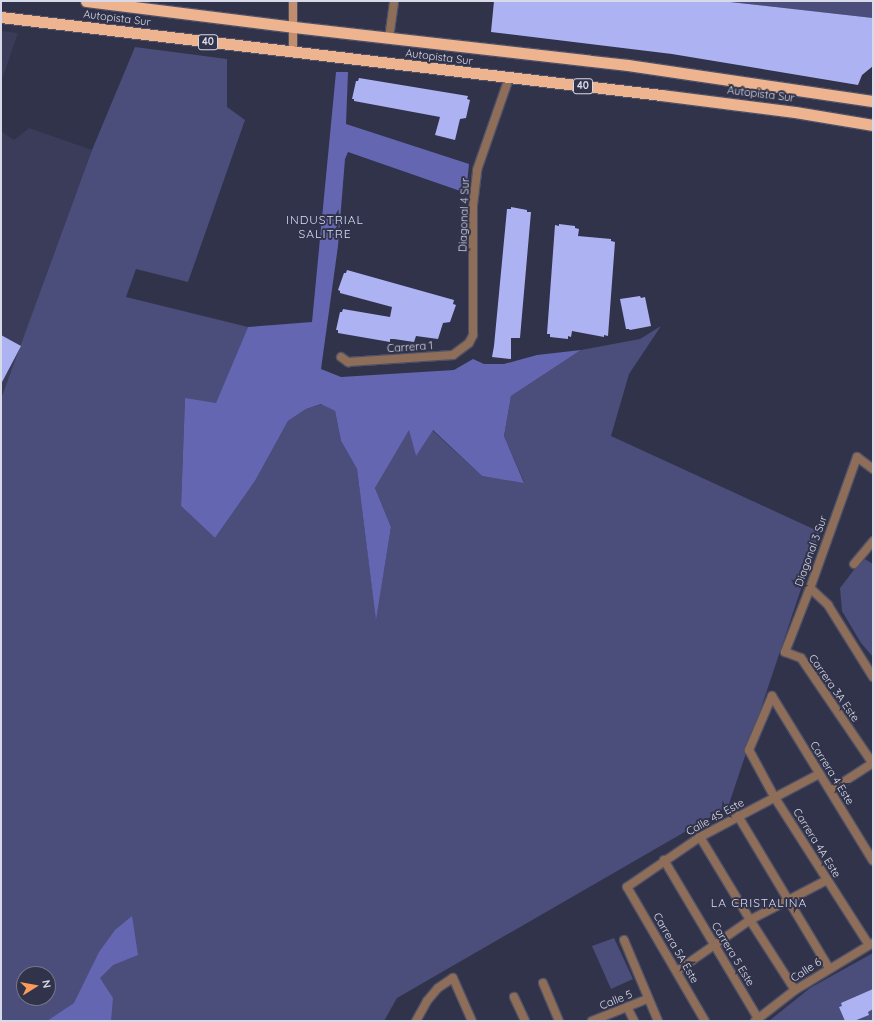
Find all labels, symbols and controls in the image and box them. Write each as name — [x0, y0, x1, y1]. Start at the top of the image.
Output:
street label: Autopista Sur — [83, 7, 151, 29]
road number: 40 — [197, 34, 219, 50]
street label: Autopista Sur — [405, 46, 473, 68]
road number: 40 — [572, 78, 594, 94]
street label: Autopista Sur — [727, 83, 795, 105]
street label: Diagonal 4 Sur — [456, 178, 472, 252]
district label: INDUSTRIAL SALITRE — [286, 213, 364, 241]
street label: Carrera 1 — [387, 339, 433, 355]
street label: Diagonal 3 Sur — [792, 514, 830, 588]
street label: Carrera 3A Este — [806, 652, 862, 724]
street label: Carrera 4 Este — [807, 739, 857, 807]
street label: Calle 4S Este — [684, 796, 746, 838]
street label: Carrera 4A Este — [790, 806, 844, 880]
district label: LA CRISTALINA — [711, 896, 807, 910]
street label: Carrera 5A Este — [650, 910, 702, 986]
street label: Carrera 5 Este — [709, 920, 757, 988]
street label: Calle 6 — [788, 955, 824, 985]
north arrow — [16, 966, 56, 1006]
text: N — [39, 979, 54, 989]
street label: Calle 5 — [598, 988, 634, 1012]

